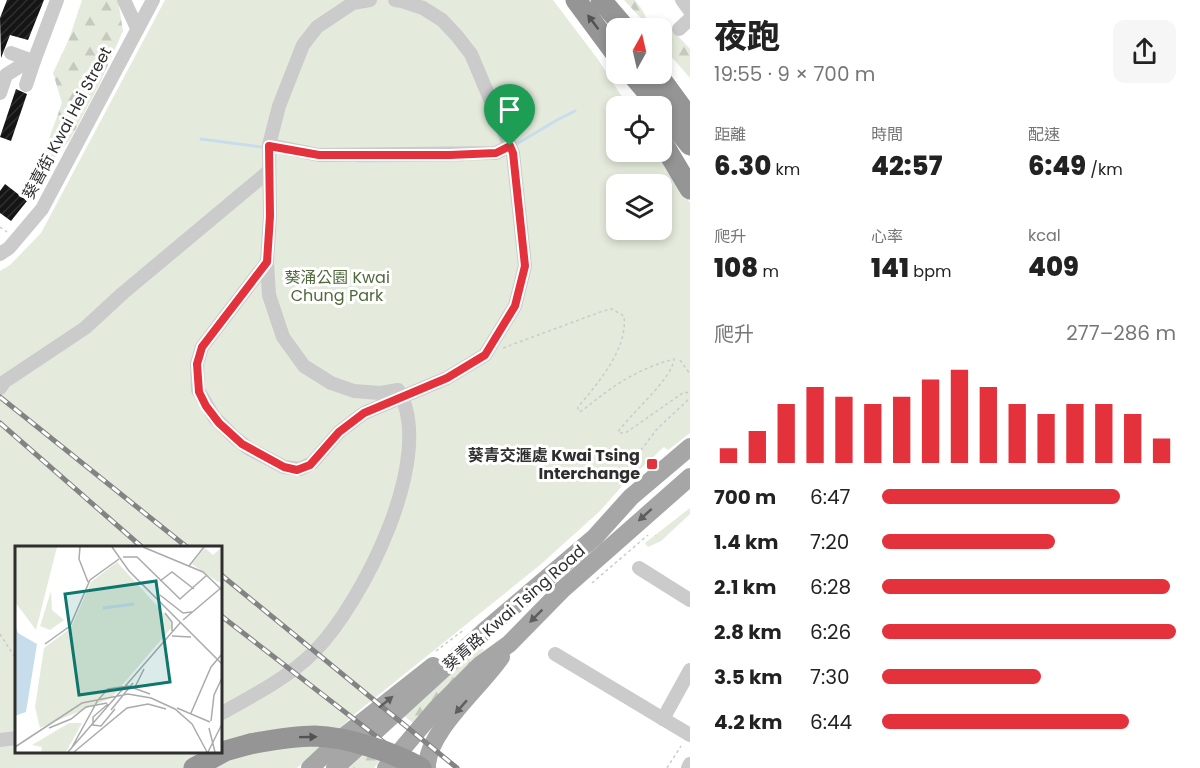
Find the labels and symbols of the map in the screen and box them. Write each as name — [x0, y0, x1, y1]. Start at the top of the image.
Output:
one-way arrow — [587, 15, 599, 30]
north arrow — [606, 18, 672, 84]
street label: 葵喜街 Kwai Hei Street — [17, 42, 117, 203]
pin — [484, 84, 535, 146]
park label: 葵涌公園 Kwai Chung Park — [284, 266, 390, 307]
place label: 葵青交滙處 Kwai Tsing Interchange — [468, 444, 640, 485]
marker: 葵青交滙處 Kwai Tsing Interchange — [645, 457, 659, 471]
one-way arrow — [638, 508, 653, 521]
street label: 葵青路 Kwai Tsing Road — [438, 540, 590, 676]
inset map — [15, 546, 222, 753]
one-way arrow — [530, 609, 544, 623]
one-way arrow — [378, 696, 394, 709]
one-way arrow — [454, 699, 468, 714]
one-way arrow — [299, 732, 318, 741]

